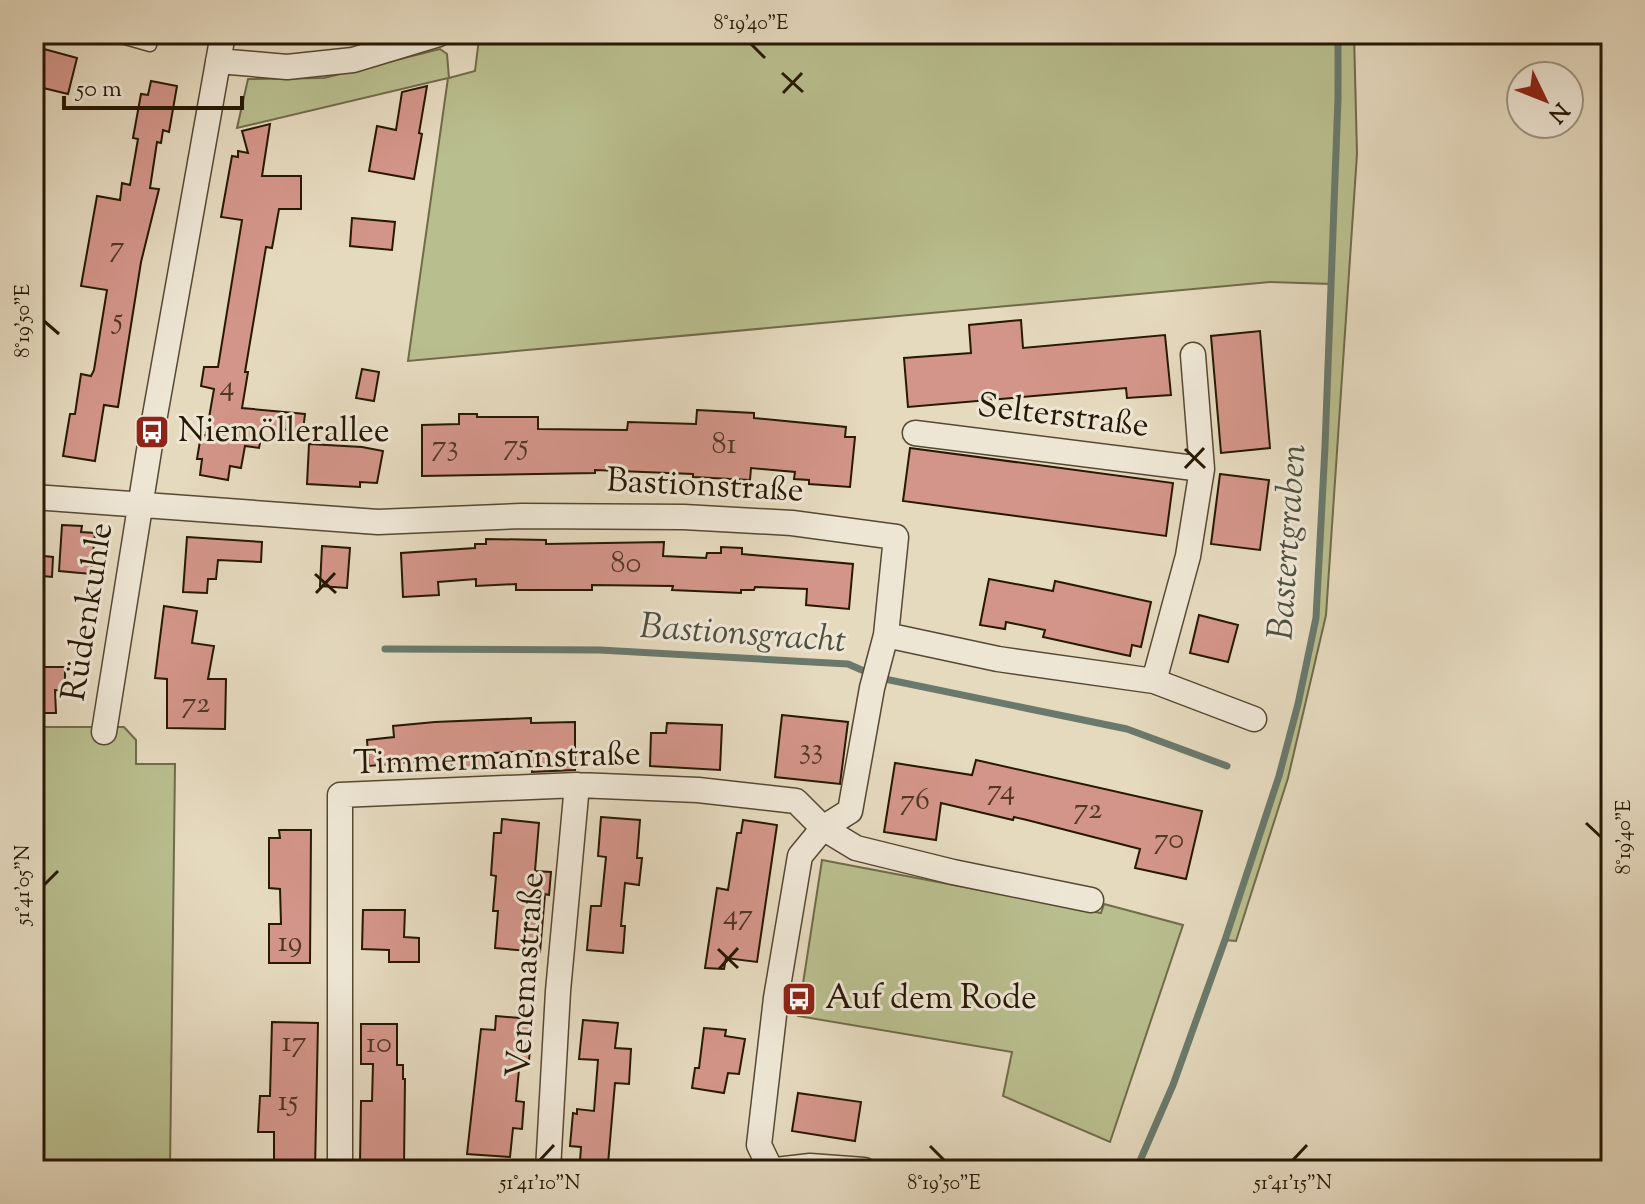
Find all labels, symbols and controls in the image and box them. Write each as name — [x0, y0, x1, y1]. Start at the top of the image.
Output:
text: 8°19'40"E — [714, 10, 788, 39]
scale bar — [64, 60, 242, 110]
north arrow — [1505, 60, 1585, 140]
text: 50 m — [74, 73, 122, 107]
text: N — [1539, 94, 1575, 129]
house number: 7 — [109, 227, 125, 270]
text: 8°19'50"E — [10, 284, 39, 358]
house number: 5 — [111, 299, 123, 342]
house number: 4 — [219, 366, 235, 409]
street label: Selterstraße — [974, 382, 1152, 452]
place label: Niemöllerallee — [178, 408, 390, 457]
bus stop icon: Niemöllerallee — [133, 413, 171, 451]
house number: 81 — [711, 424, 737, 467]
house number: 75 — [503, 425, 529, 468]
house number: 73 — [431, 426, 459, 469]
water label: Bastertgraben — [1256, 442, 1322, 642]
street label: Bastionstraße — [605, 457, 805, 517]
street label: Rüdenkuhle — [51, 519, 127, 705]
house number: 80 — [611, 543, 641, 586]
water label: Bastionsgracht — [638, 602, 848, 668]
house number: 72 — [182, 683, 210, 726]
house number: 33 — [799, 729, 823, 772]
street label: Timmermannstraße — [352, 730, 642, 790]
house number: 74 — [987, 770, 1015, 813]
house number: 76 — [900, 780, 930, 823]
house number: 72 — [1074, 789, 1102, 832]
text: 8°19'40"E — [1611, 800, 1640, 874]
house number: 70 — [1154, 819, 1184, 862]
text: 51°41'05"N — [10, 845, 39, 926]
street label: Venemastraße — [495, 870, 559, 1080]
house number: 47 — [723, 895, 753, 938]
house number: 19 — [278, 922, 302, 965]
place label: Auf dem Rode — [825, 975, 1037, 1024]
bus stop icon: Auf dem Rode — [780, 980, 818, 1018]
house number: 17 — [281, 1022, 307, 1065]
house number: 10 — [366, 1023, 392, 1066]
house number: 15 — [278, 1081, 298, 1124]
text: 51°41'10"N — [499, 1170, 580, 1199]
text: 8°19'50"E — [907, 1170, 981, 1199]
text: 51°41'15"N — [1253, 1170, 1332, 1199]

